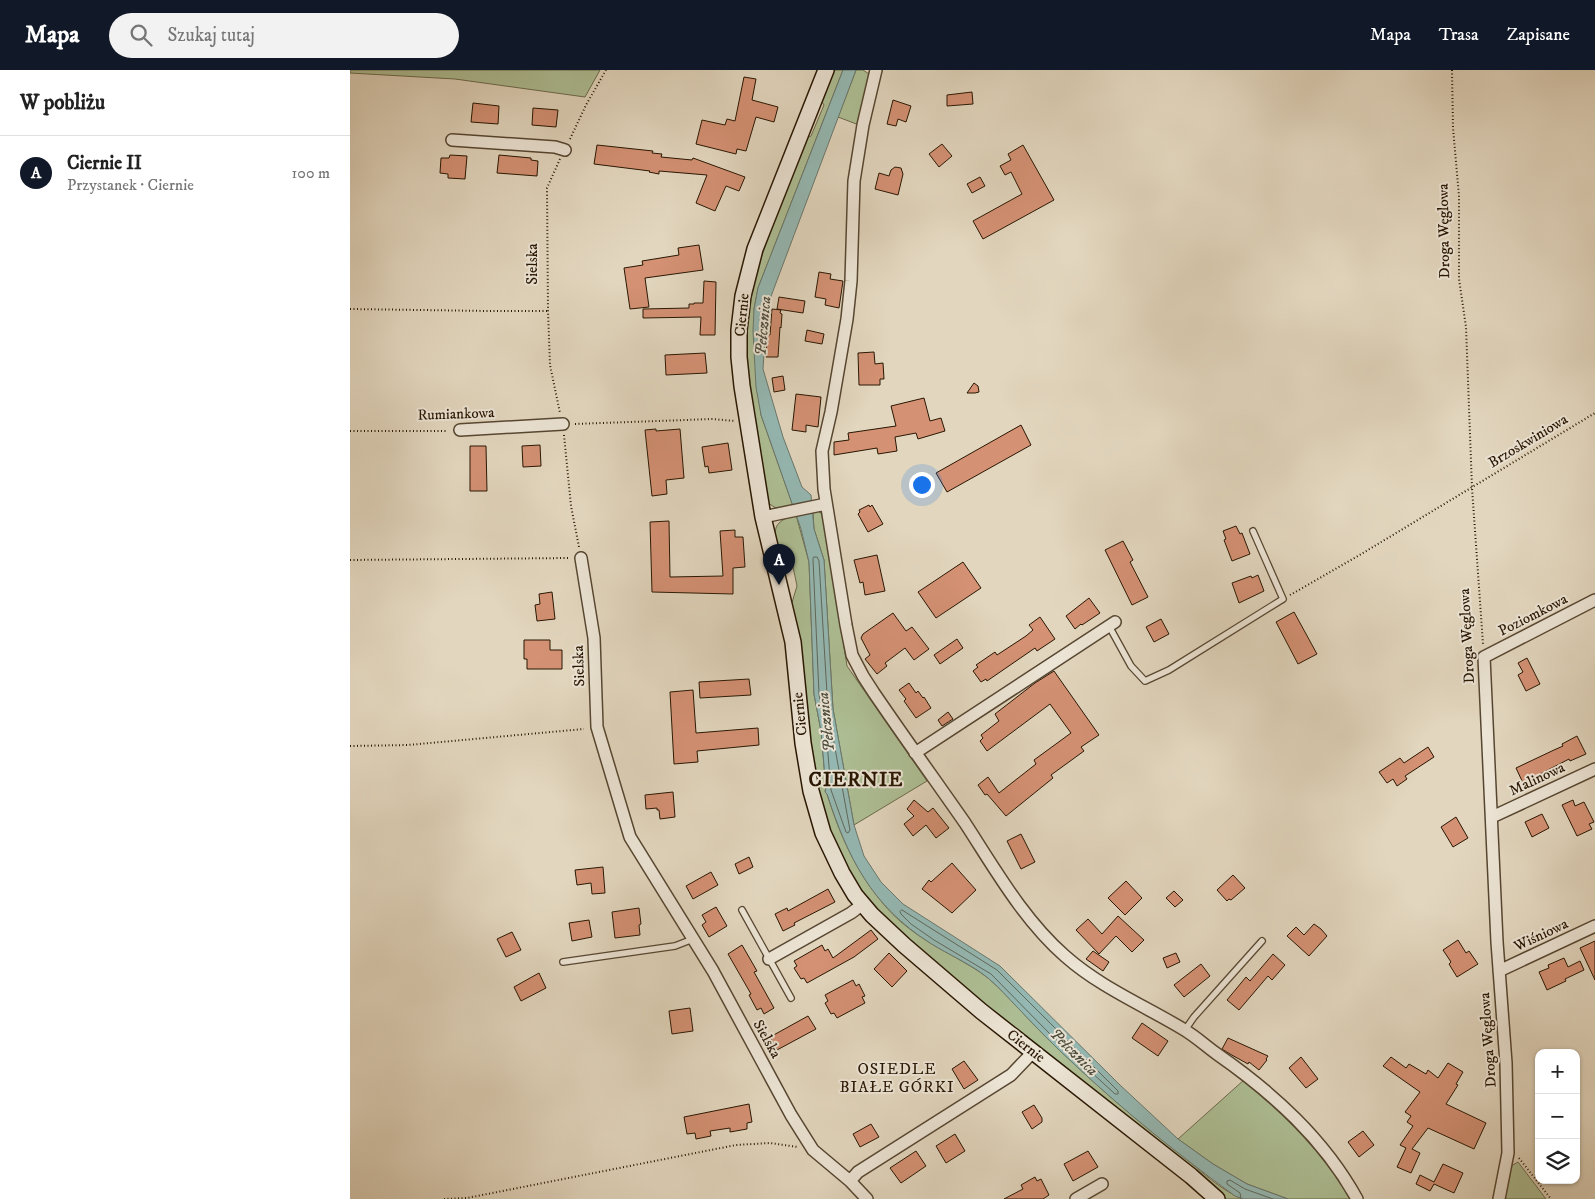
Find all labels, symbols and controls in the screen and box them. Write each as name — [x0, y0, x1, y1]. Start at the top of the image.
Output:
search box — [109, 13, 459, 58]
text: Mapa — [25, 20, 79, 50]
icon: search — [127, 21, 155, 49]
text: Szukaj tutaj — [167, 24, 255, 47]
text: Mapa — [1370, 24, 1411, 46]
text: Trasa — [1439, 24, 1479, 46]
text: Zapisane — [1507, 24, 1570, 46]
text: W pobliżu — [20, 90, 105, 116]
text: Ciernie II — [67, 152, 142, 175]
text: A — [31, 163, 41, 183]
text: 100 m — [292, 163, 330, 183]
text: Przystanek · Ciernie — [67, 175, 194, 195]
street label: Droga Węglowa — [1434, 183, 1454, 279]
street label: Sielska — [523, 243, 542, 285]
street label: Ciernie — [730, 292, 754, 338]
water label: Pełcznica — [750, 295, 776, 357]
street label: Rumiankowa — [417, 403, 495, 425]
street label: Brzoskwiniowa — [1485, 409, 1572, 472]
your location — [909, 472, 935, 498]
pin: A — [763, 544, 795, 585]
street label: Droga Węglowa — [1455, 587, 1479, 684]
street label: Poziomkowa — [1495, 589, 1571, 641]
street label: Sielska — [569, 644, 589, 687]
street label: Ciernie — [788, 691, 812, 737]
water label: Pełcznica — [813, 691, 839, 753]
street label: Malinowa — [1506, 758, 1569, 800]
district label: CIERNIE — [809, 768, 903, 793]
street label: Wiśniowa — [1510, 914, 1572, 956]
street label: Droga Węglowa — [1475, 991, 1501, 1088]
street label: Sielska — [749, 1016, 786, 1062]
water label: Pełcznica — [1046, 1024, 1102, 1080]
street label: Ciernie — [1003, 1025, 1049, 1067]
map controls — [1535, 1049, 1580, 1184]
button: + — [1535, 1049, 1580, 1094]
district label: OSIEDLE BIAŁE GÓRKI — [839, 1059, 955, 1097]
button: − — [1535, 1094, 1580, 1139]
button: layers — [1535, 1139, 1580, 1184]

